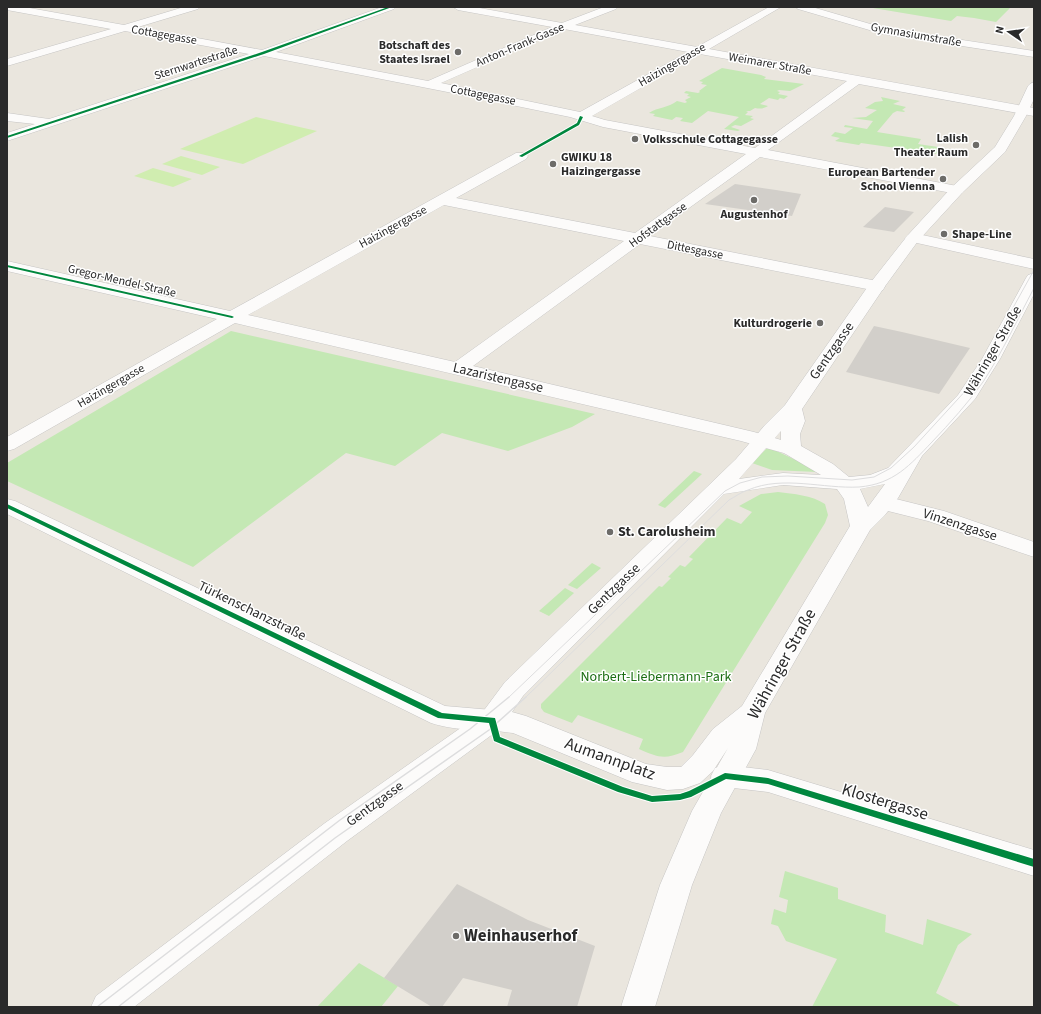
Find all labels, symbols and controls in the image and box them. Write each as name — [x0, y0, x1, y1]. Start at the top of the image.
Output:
north arrow — [989, 12, 1029, 52]
street label: Anton-Frank-Gasse — [473, 19, 567, 71]
street label: Gymnasiumstraße — [869, 19, 963, 51]
street label: Cottagegasse — [130, 21, 198, 49]
text: N — [992, 25, 1008, 35]
place label: Botschaft des Staates Israel — [379, 37, 451, 68]
street label: Haizingergasse — [635, 39, 709, 91]
street label: Sternwartestraße — [152, 41, 240, 85]
marker: Botschaft des Staates Israel — [453, 47, 463, 57]
street label: Weimarer Straße — [727, 48, 813, 80]
street label: Cottagegasse — [449, 80, 517, 110]
place label: Lalish Theater Raum — [894, 130, 968, 161]
place label: Volksschule Cottagegasse — [642, 131, 778, 148]
marker: Volksschule Cottagegasse — [630, 134, 640, 144]
marker: Lalish Theater Raum — [971, 140, 981, 150]
place label: GWIKU 18 Haizingergasse — [561, 149, 641, 180]
marker: GWIKU 18 Haizingergasse — [548, 159, 558, 169]
place label: European Bartender School Vienna — [828, 164, 935, 195]
marker: European Bartender School Vienna — [938, 174, 948, 184]
marker: Augustenhof — [749, 195, 759, 205]
street label: Hofstattgasse — [626, 198, 690, 252]
street label: Haizingergasse — [356, 201, 430, 253]
place label: Augustenhof — [720, 206, 788, 223]
place label: Shape-Line — [952, 226, 1012, 243]
marker: Shape-Line — [939, 229, 949, 239]
street label: Dittesgasse — [665, 236, 725, 264]
street label: Gregor-Mendel-Straße — [66, 260, 178, 302]
street label: Währinger Straße — [959, 302, 1027, 400]
place label: Kulturdrogerie — [734, 315, 812, 332]
street label: Gentzgasse — [805, 318, 859, 384]
marker: Kulturdrogerie — [815, 318, 825, 328]
street label: Lazaristengasse — [451, 358, 545, 398]
street label: Haizingergasse — [74, 360, 148, 412]
street label: Vinzenzgasse — [920, 504, 1000, 546]
place label: St. Carolusheim — [618, 522, 716, 542]
marker: St. Carolusheim — [605, 527, 615, 537]
street label: Gentzgasse — [583, 559, 645, 619]
street label: Türkenschanzstraße — [195, 576, 309, 646]
street label: Währinger Straße — [742, 604, 822, 724]
park label: Norbert-Liebermann-Park — [580, 667, 732, 687]
street label: Aumannplatz — [561, 732, 659, 786]
street label: Gentzgasse — [342, 776, 408, 832]
street label: Klostergasse — [839, 777, 931, 827]
place label: Weinhauserhof — [464, 924, 579, 948]
marker: Weinhauserhof — [451, 931, 461, 941]

